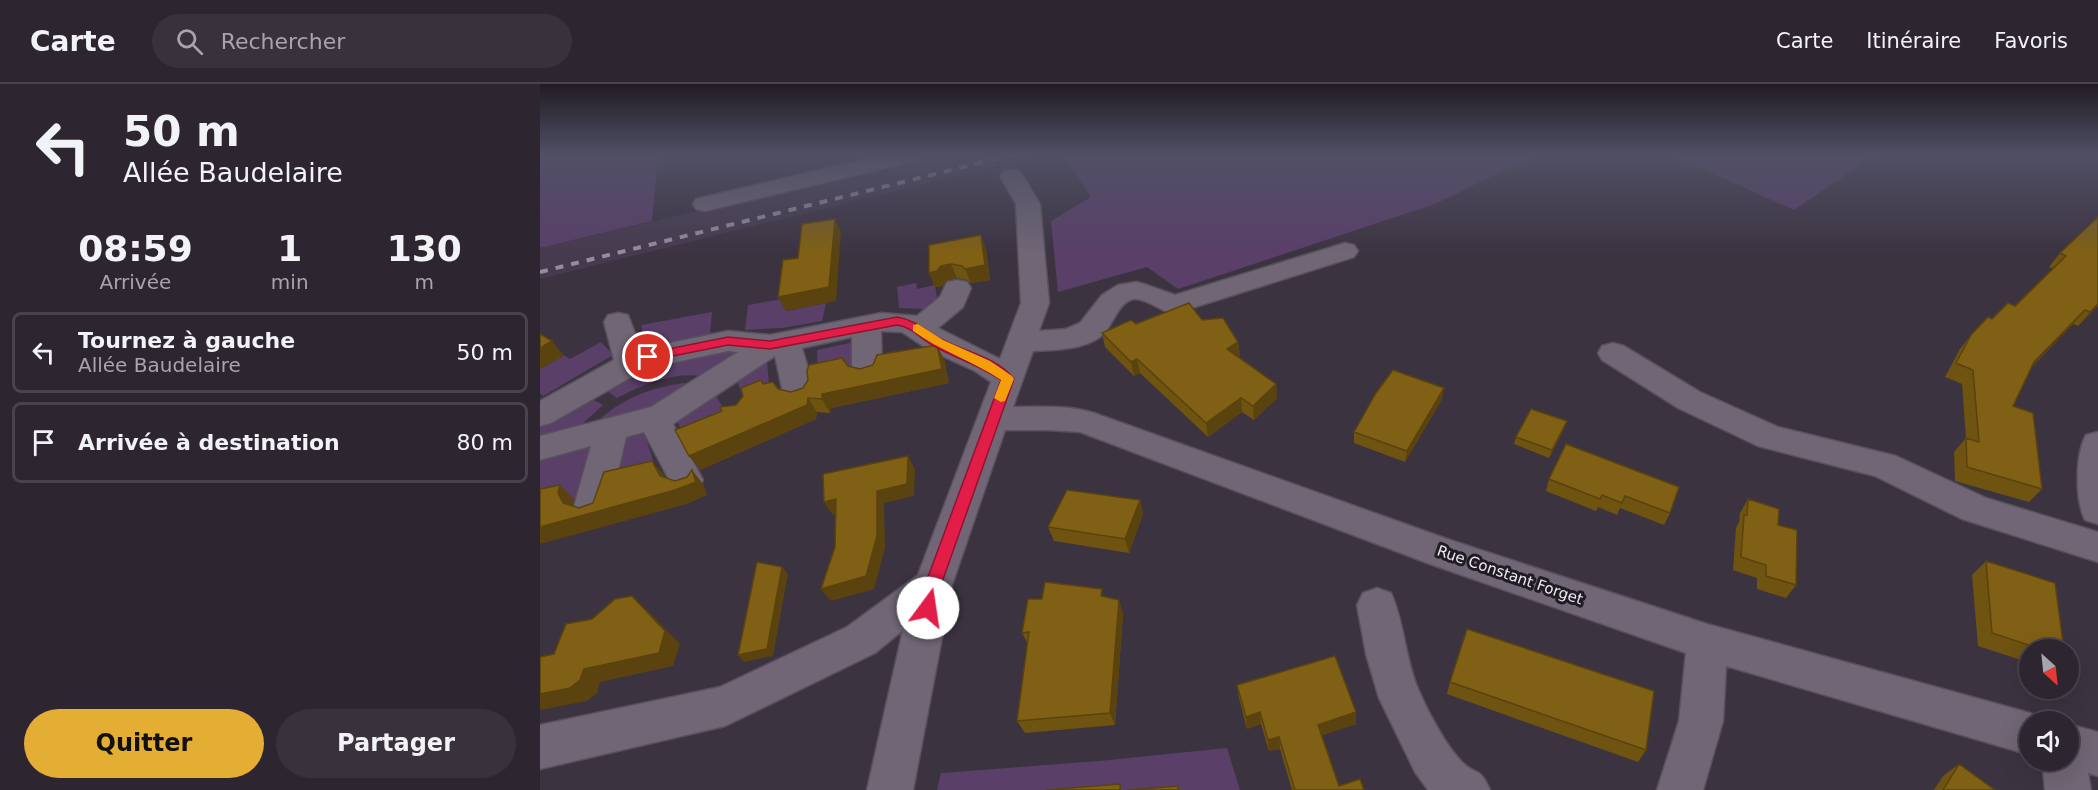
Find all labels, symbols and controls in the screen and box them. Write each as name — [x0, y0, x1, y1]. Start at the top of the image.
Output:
search box — [152, 14, 572, 68]
text: Carte — [30, 25, 116, 58]
icon: search — [173, 25, 206, 58]
text: Rechercher — [221, 29, 345, 54]
text: Carte — [1776, 29, 1833, 53]
text: Itinéraire — [1866, 29, 1961, 53]
text: Favoris — [1994, 29, 2068, 53]
text: 50 m — [123, 107, 240, 156]
icon: left — [24, 108, 102, 186]
text: Allée Baudelaire — [123, 157, 343, 188]
text: 08:59 — [78, 228, 193, 269]
text: 1 — [277, 228, 302, 269]
text: 130 — [387, 228, 462, 269]
text: Arrivée — [100, 270, 171, 294]
text: min — [271, 270, 309, 294]
text: m — [415, 270, 434, 294]
text: Tournez à gauche — [78, 328, 295, 353]
pin — [622, 331, 673, 382]
icon: left — [27, 336, 60, 369]
text: 50 m — [457, 340, 513, 365]
icon: arrive — [631, 340, 664, 373]
text: Allée Baudelaire — [78, 353, 241, 377]
icon: arrive — [27, 426, 60, 459]
text: Arrivée à destination — [78, 430, 340, 455]
text: 80 m — [457, 430, 513, 455]
street label: Rue Constant Forget — [1435, 542, 1585, 608]
position arrow — [896, 576, 960, 640]
north arrow — [2019, 639, 2079, 699]
map controls — [2019, 639, 2079, 771]
button: Quitter — [24, 709, 264, 778]
button: Partager — [276, 709, 516, 778]
button: sound — [2019, 711, 2079, 771]

